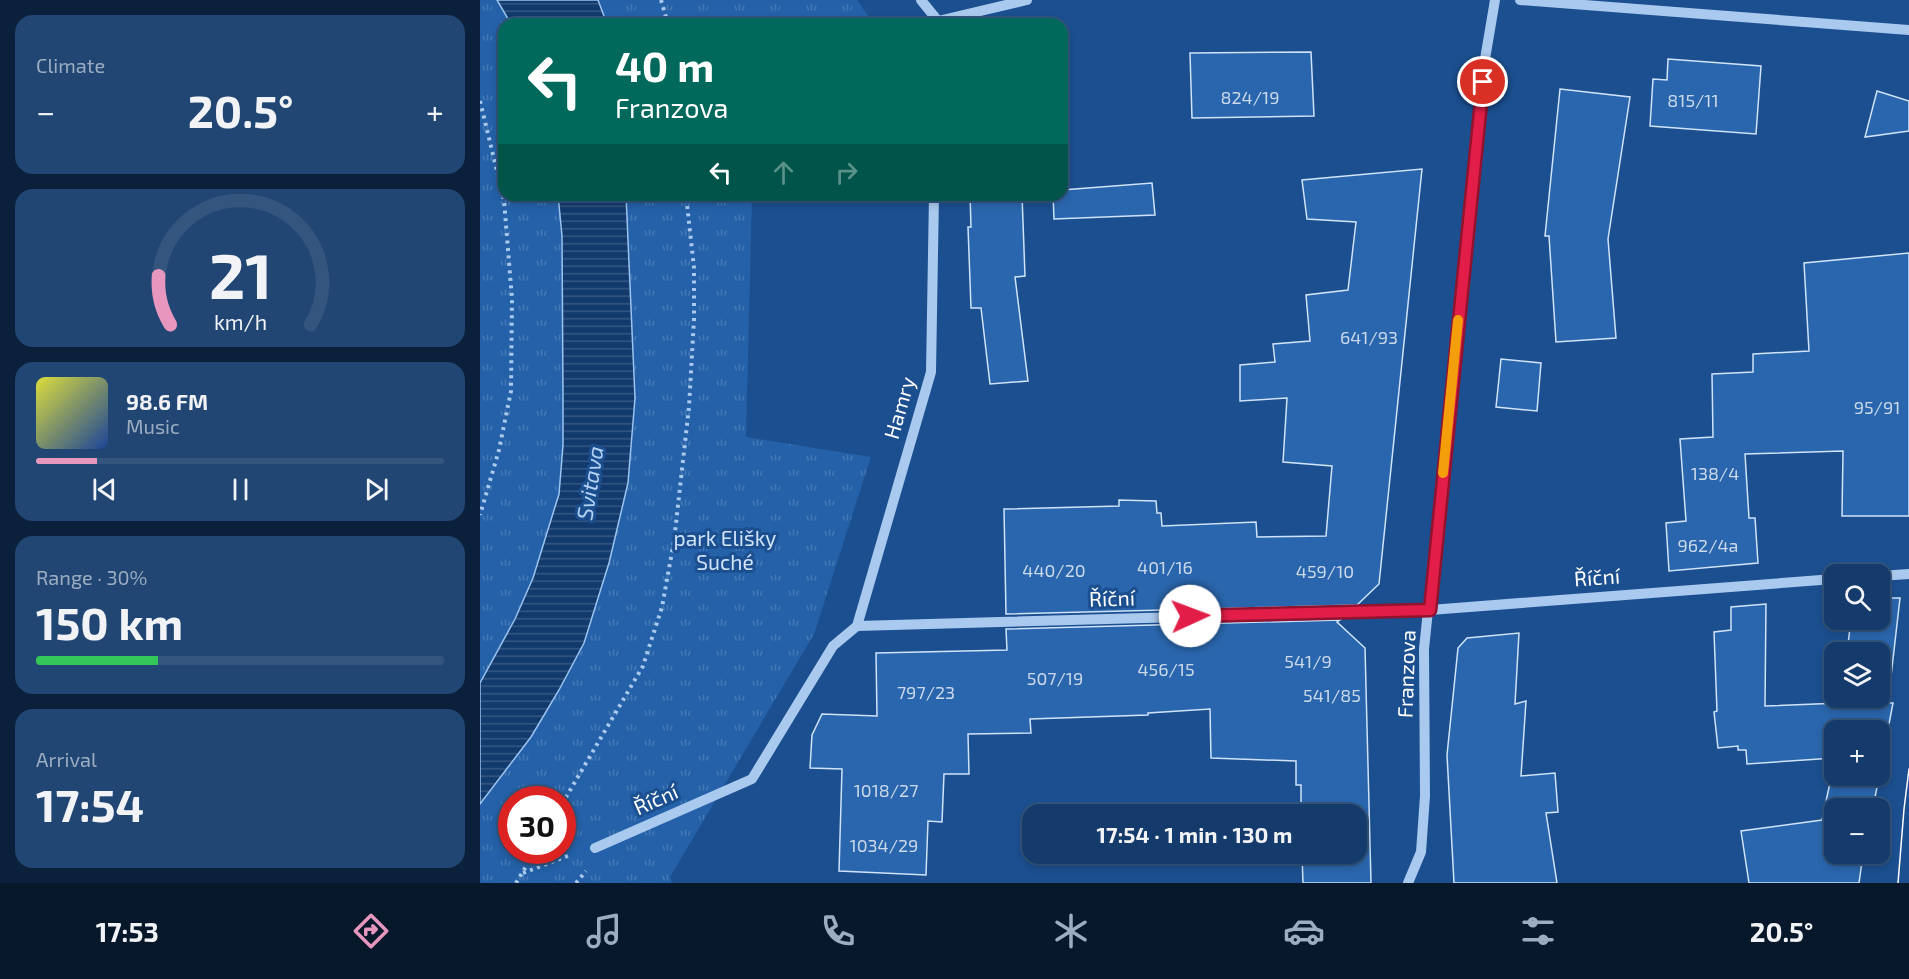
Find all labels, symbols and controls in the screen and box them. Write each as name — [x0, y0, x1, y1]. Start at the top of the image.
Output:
text: 40 m — [615, 40, 714, 90]
icon: left — [516, 42, 594, 120]
text: Climate — [36, 53, 105, 77]
pin — [1457, 56, 1508, 107]
icon: arrive — [1466, 65, 1499, 98]
text: 20.5° — [188, 83, 293, 137]
house number: 824/19 — [1221, 86, 1279, 108]
house number: 815/11 — [1667, 89, 1719, 111]
text: − — [36, 91, 55, 131]
text: + — [426, 91, 444, 131]
text: Franzova — [615, 91, 728, 123]
icon: left — [704, 156, 737, 189]
icon: ahead — [767, 156, 800, 189]
icon: right — [830, 156, 863, 189]
text: 21 — [208, 237, 272, 312]
text: km/h — [213, 309, 267, 334]
house number: 641/93 — [1340, 326, 1398, 348]
street label: Hamry — [878, 374, 919, 442]
text: 98.6 FM — [126, 388, 208, 414]
house number: 95/91 — [1854, 396, 1900, 418]
text: Music — [126, 414, 180, 438]
water label: Svitava — [570, 444, 608, 522]
house number: 138/4 — [1691, 462, 1739, 484]
icon: previous — [88, 473, 121, 506]
icon: pause — [224, 473, 257, 506]
icon: next — [360, 473, 393, 506]
park label: park Elišky Suché — [674, 525, 776, 574]
house number: 962/4a — [1678, 534, 1738, 556]
house number: 401/16 — [1137, 556, 1193, 578]
house number: 440/20 — [1022, 559, 1086, 581]
house number: 459/10 — [1296, 560, 1354, 582]
street label: Říční — [1573, 562, 1621, 591]
map controls — [1824, 564, 1890, 864]
button: search — [1824, 564, 1890, 630]
text: Range · 30% — [36, 565, 147, 589]
street label: Říční — [1089, 584, 1136, 611]
position arrow — [1158, 584, 1222, 648]
text: 150 km — [36, 595, 183, 649]
street label: Franzova — [1391, 629, 1420, 718]
button: layers — [1824, 642, 1890, 708]
house number: 541/9 — [1284, 650, 1332, 672]
house number: 456/15 — [1137, 658, 1195, 680]
house number: 507/19 — [1027, 667, 1083, 689]
house number: 797/23 — [897, 681, 955, 703]
house number: 541/85 — [1303, 684, 1361, 706]
button: + — [1824, 720, 1890, 786]
text: Arrival — [36, 747, 97, 771]
text: 17:54 — [36, 777, 144, 831]
street label: Říční — [629, 778, 682, 819]
house number: 1018/27 — [854, 779, 918, 801]
speed limit sign: 30 — [498, 786, 576, 864]
button: − — [1824, 798, 1890, 864]
text: 17:54 · 1 min · 130 m — [1097, 821, 1292, 847]
house number: 1034/29 — [850, 834, 918, 856]
icon: directions — [350, 910, 392, 952]
icon: music — [583, 910, 625, 952]
icon: phone — [817, 910, 859, 952]
icon: climate — [1050, 910, 1092, 952]
icon: car — [1283, 910, 1325, 952]
icon: filters — [1517, 910, 1559, 952]
text: 17:53 — [96, 915, 159, 947]
text: 20.5° — [1750, 915, 1813, 947]

